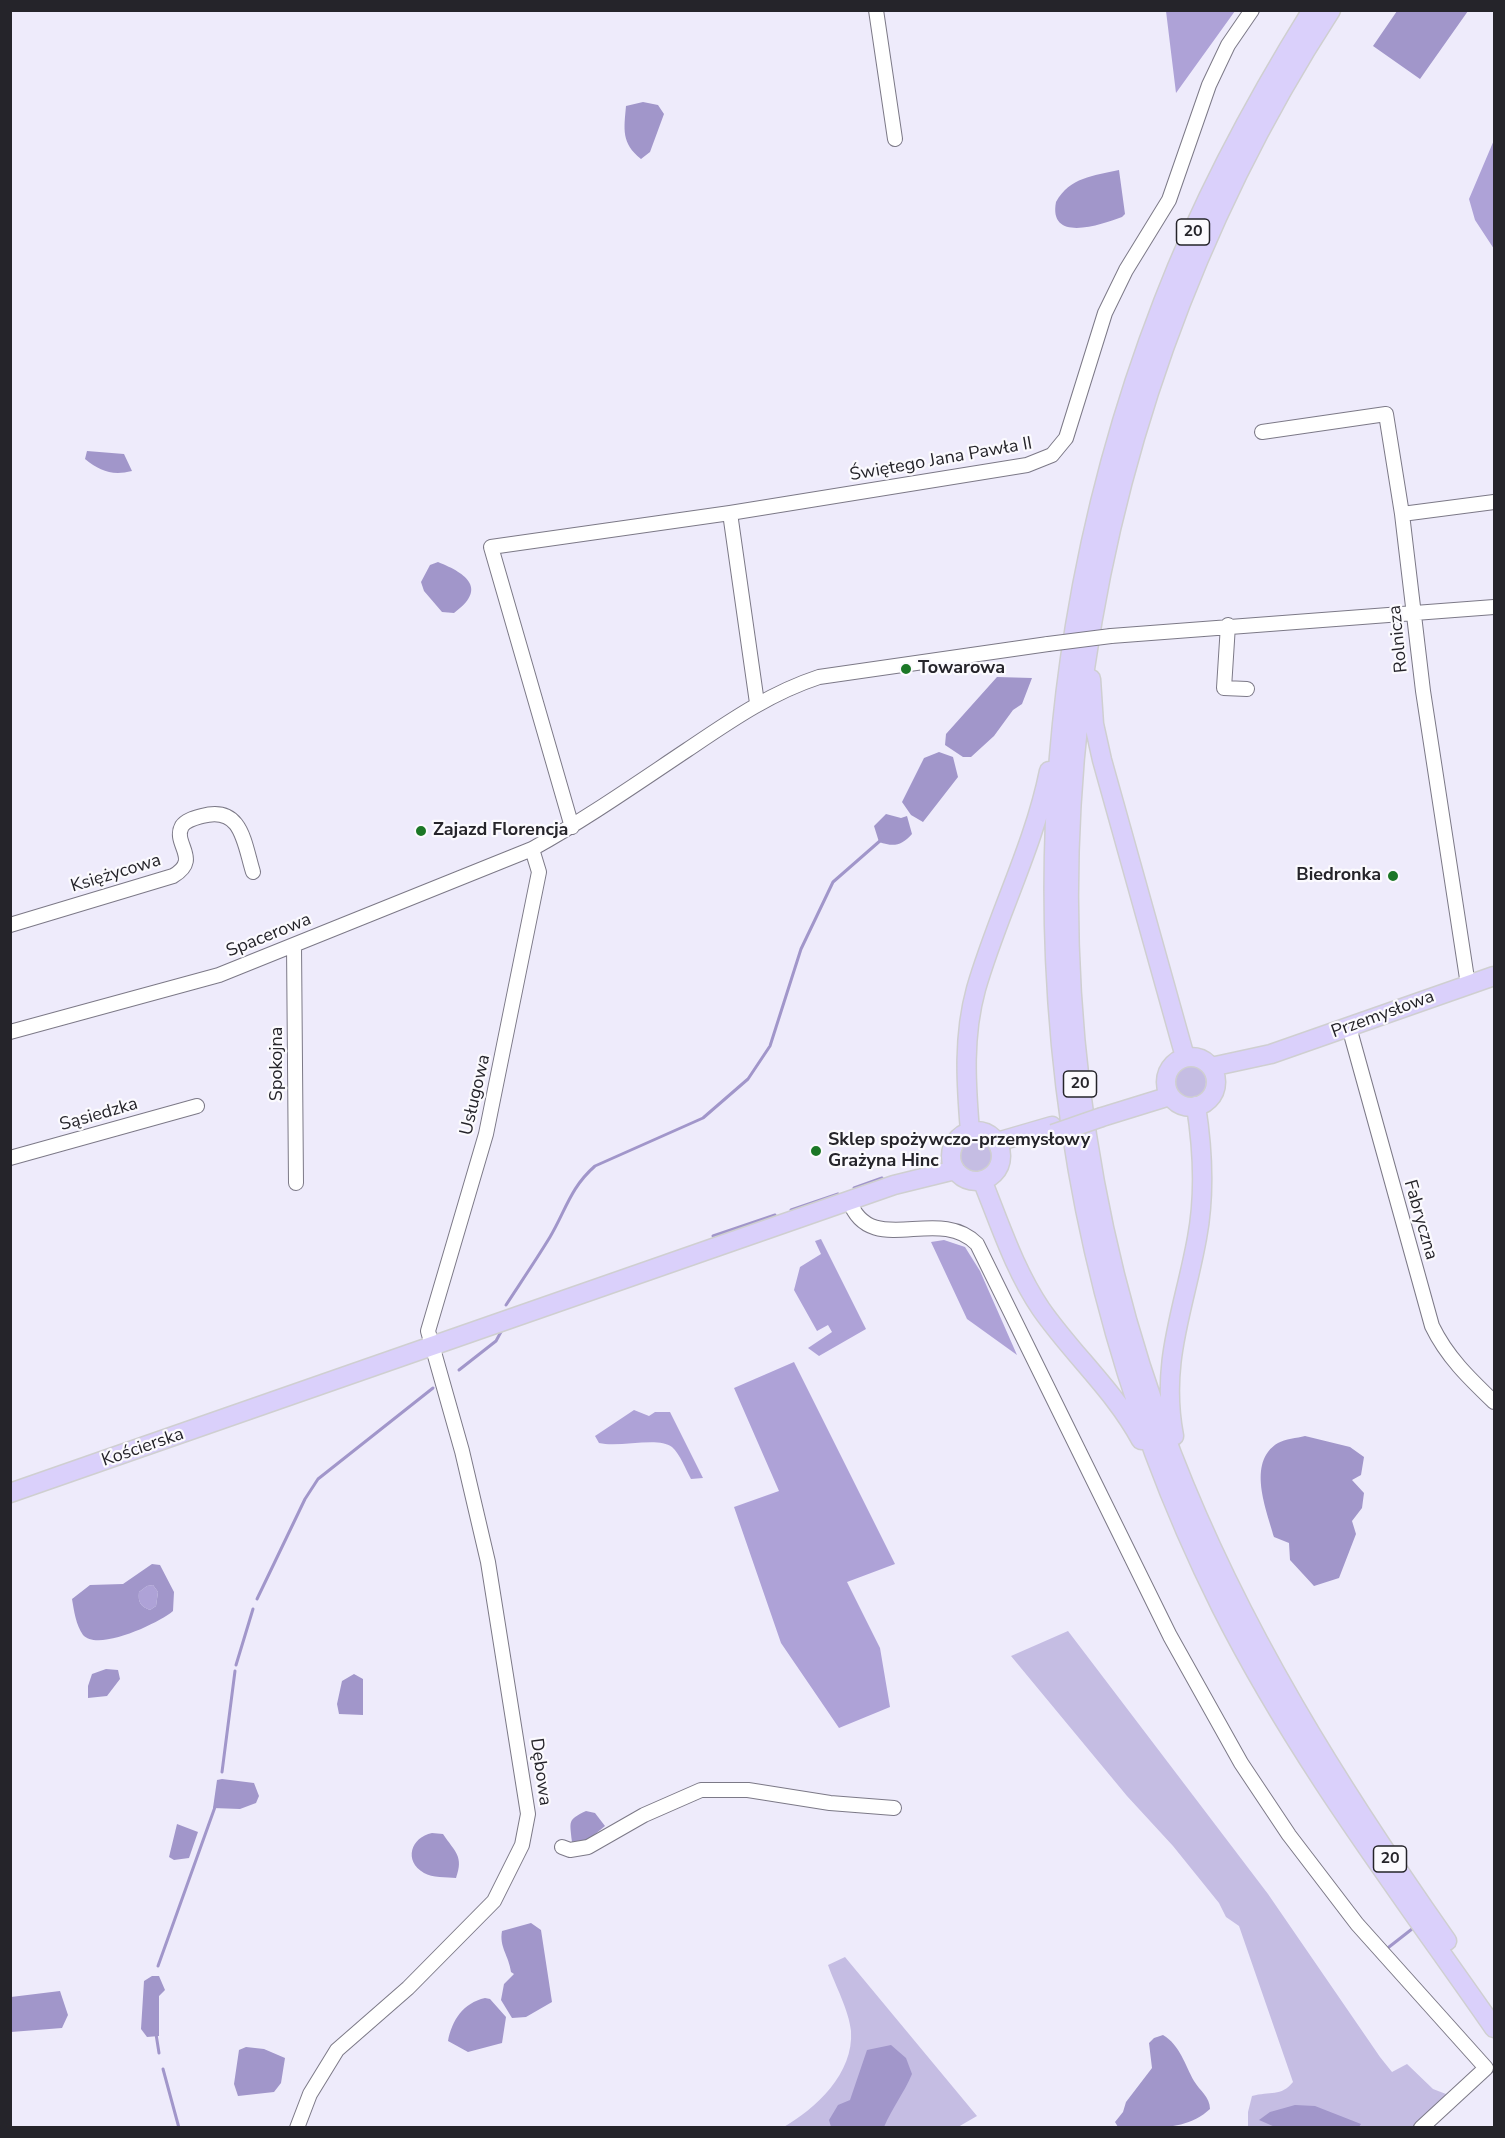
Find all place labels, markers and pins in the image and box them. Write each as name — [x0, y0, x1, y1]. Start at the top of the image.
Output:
place label: Towarowa — [918, 658, 1005, 680]
marker: Towarowa — [899, 662, 913, 676]
place label: Zajazd Florencja — [433, 820, 568, 842]
marker: Zajazd Florencja — [414, 824, 428, 838]
place label: Biedronka — [1296, 865, 1381, 887]
marker: Biedronka — [1386, 869, 1400, 883]
place label: Sklep spożywczo-przemysłowy Grażyna Hinc — [828, 1130, 1090, 1172]
marker: Sklep spożywczo-przemysłowy Grażyna Hinc — [809, 1144, 823, 1158]

